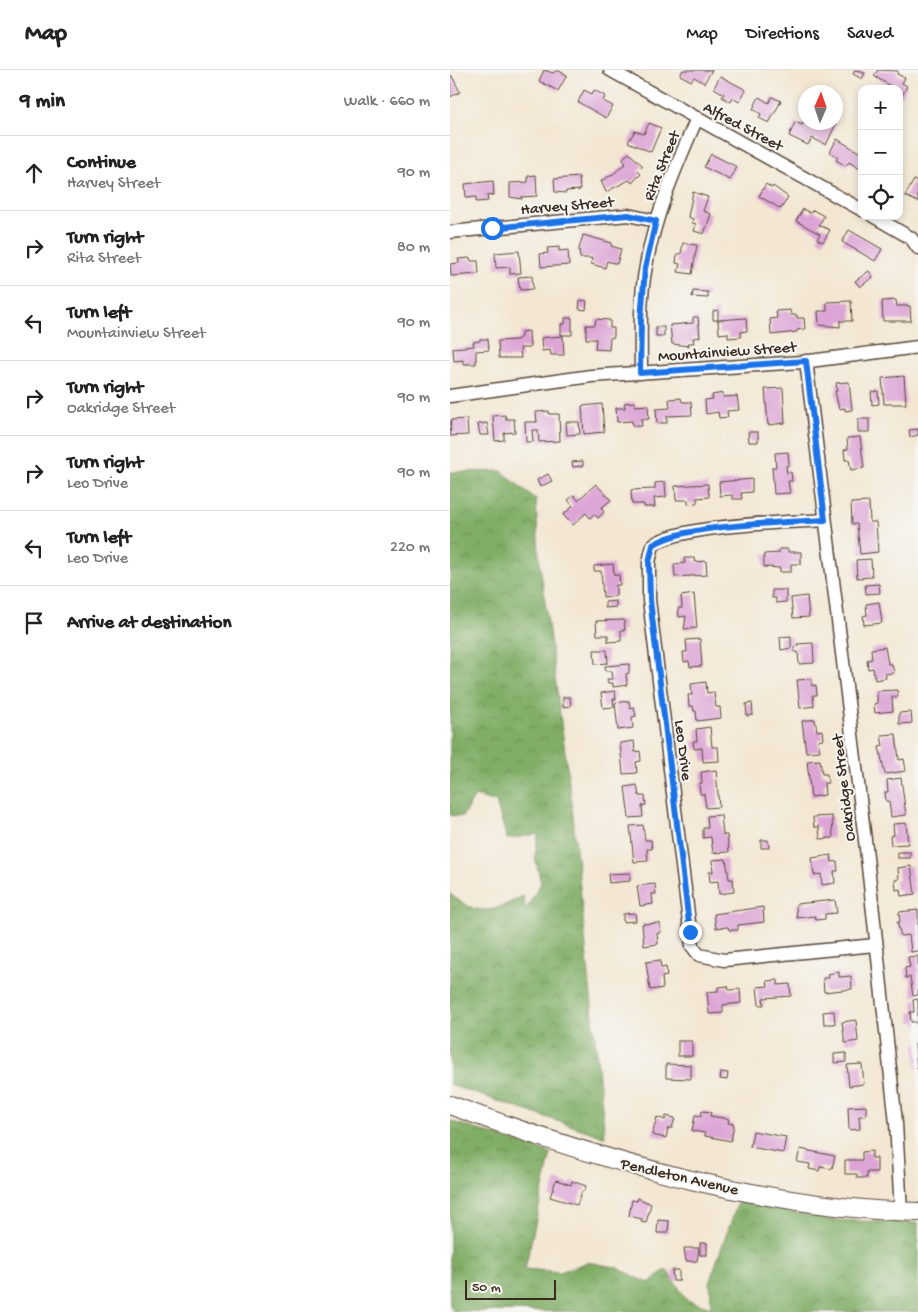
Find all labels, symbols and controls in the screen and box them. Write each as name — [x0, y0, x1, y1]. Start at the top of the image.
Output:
text: Map — [25, 20, 67, 49]
text: Map — [686, 24, 718, 45]
text: Directions — [746, 24, 819, 45]
text: Saved — [847, 24, 893, 45]
north arrow — [798, 85, 843, 130]
map controls — [858, 85, 903, 220]
button: + — [858, 85, 903, 130]
text: 9 min — [20, 90, 65, 115]
text: Walk · 660 m — [344, 93, 430, 112]
street label: Alfred Street — [699, 99, 787, 158]
street label: Rita Street — [641, 127, 686, 204]
button: − — [858, 130, 903, 175]
text: Continue — [67, 152, 136, 175]
icon: ahead — [20, 159, 48, 187]
text: 90 m — [398, 164, 430, 183]
text: Harvey Street — [67, 175, 160, 194]
button: locate — [858, 175, 903, 220]
street label: Harvey Street — [520, 194, 616, 221]
route start — [481, 217, 504, 240]
text: Turn right — [67, 227, 143, 250]
icon: right — [20, 234, 48, 262]
text: 80 m — [397, 239, 430, 258]
text: Rita Street — [67, 250, 141, 269]
text: Turn left — [67, 302, 131, 325]
icon: left — [20, 309, 48, 337]
text: 90 m — [398, 314, 430, 333]
text: Mountainview Street — [67, 325, 206, 344]
street label: Mountainview Street — [657, 339, 799, 368]
text: Turn right — [67, 377, 143, 400]
icon: right — [20, 384, 48, 412]
text: 90 m — [398, 389, 430, 408]
text: Oakridge Street — [67, 400, 175, 419]
text: Turn right — [67, 452, 143, 475]
icon: right — [20, 459, 48, 487]
text: 90 m — [398, 464, 430, 483]
text: Leo Drive — [67, 475, 128, 494]
text: Turn left — [67, 527, 131, 550]
icon: left — [20, 534, 48, 562]
text: 220 m — [390, 539, 430, 558]
text: Leo Drive — [67, 550, 128, 569]
icon: arrive — [20, 609, 48, 637]
text: Arrive at destination — [67, 612, 231, 635]
street label: Leo Drive — [668, 719, 695, 783]
street label: Oakridge Street — [829, 731, 861, 842]
route end — [679, 921, 702, 944]
street label: Pendleton Avenue — [618, 1155, 741, 1201]
scale bar — [465, 1277, 556, 1300]
text: 50 m — [472, 1280, 501, 1297]

